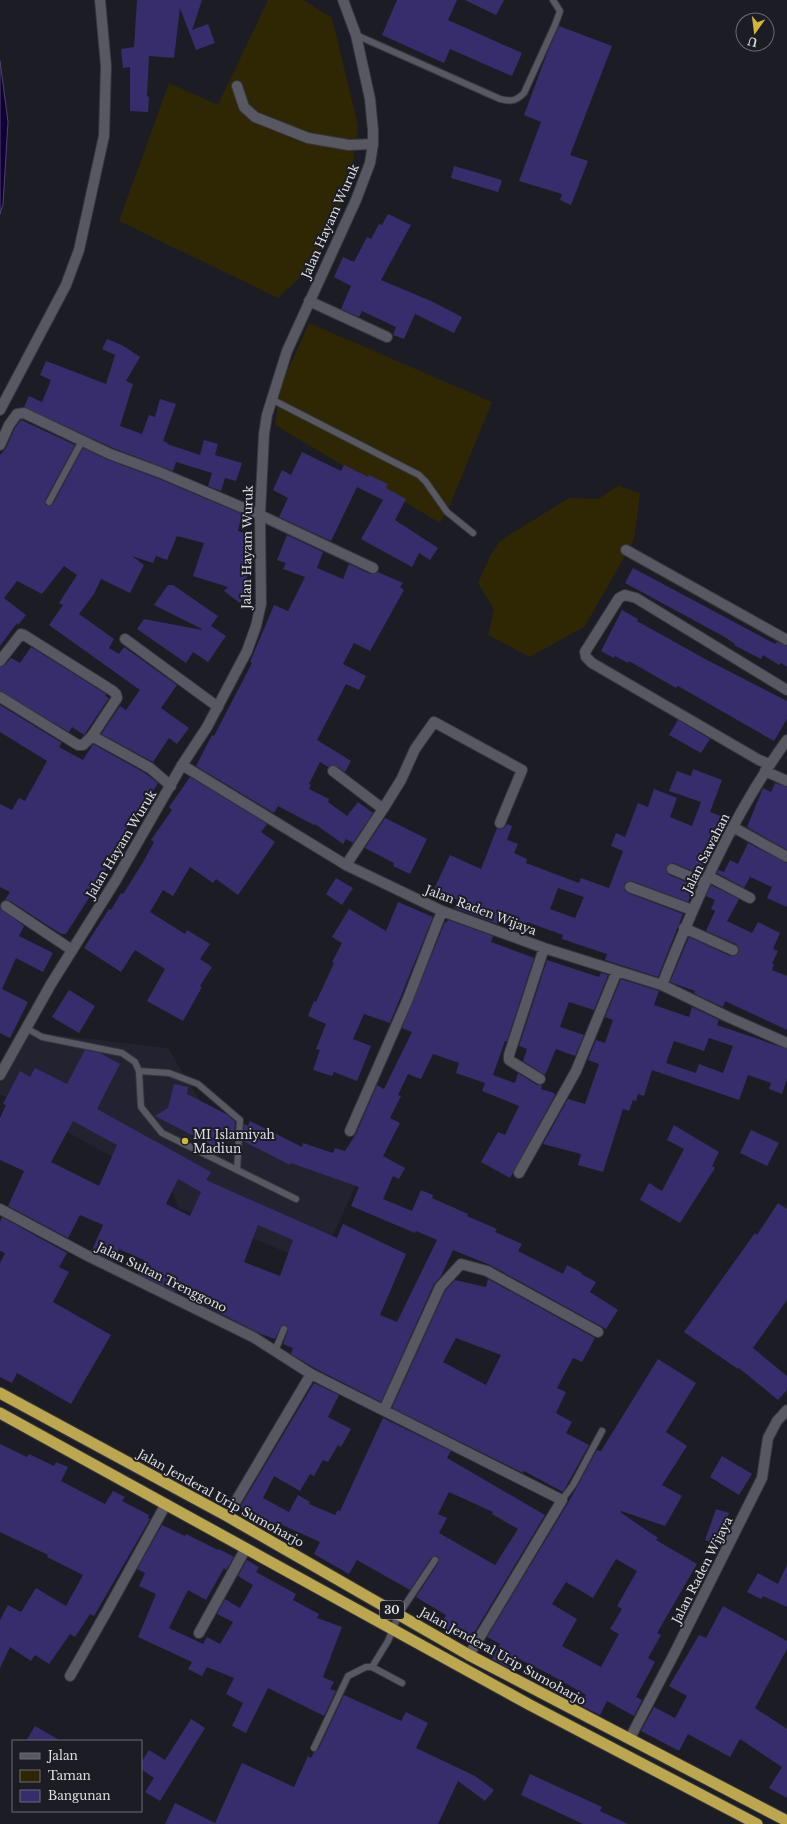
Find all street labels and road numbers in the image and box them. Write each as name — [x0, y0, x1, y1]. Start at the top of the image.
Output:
street label: Jalan Hayam Wuruk — [297, 161, 362, 282]
street label: Jalan Hayam Wuruk — [238, 484, 256, 611]
street label: Jalan Hayam Wuruk — [82, 787, 160, 903]
street label: Jalan Sawahan — [679, 811, 733, 897]
street label: Jalan Raden Wijaya — [421, 881, 539, 938]
street label: Jalan Sultan Trenggono — [93, 1238, 230, 1315]
street label: Jalan Jenderal Urip Sumoharjo — [134, 1445, 307, 1550]
street label: Jalan Raden Wijaya — [668, 1514, 736, 1628]
road number: 30 — [380, 1601, 404, 1619]
street label: Jalan Jenderal Urip Sumoharjo — [416, 1603, 589, 1708]

